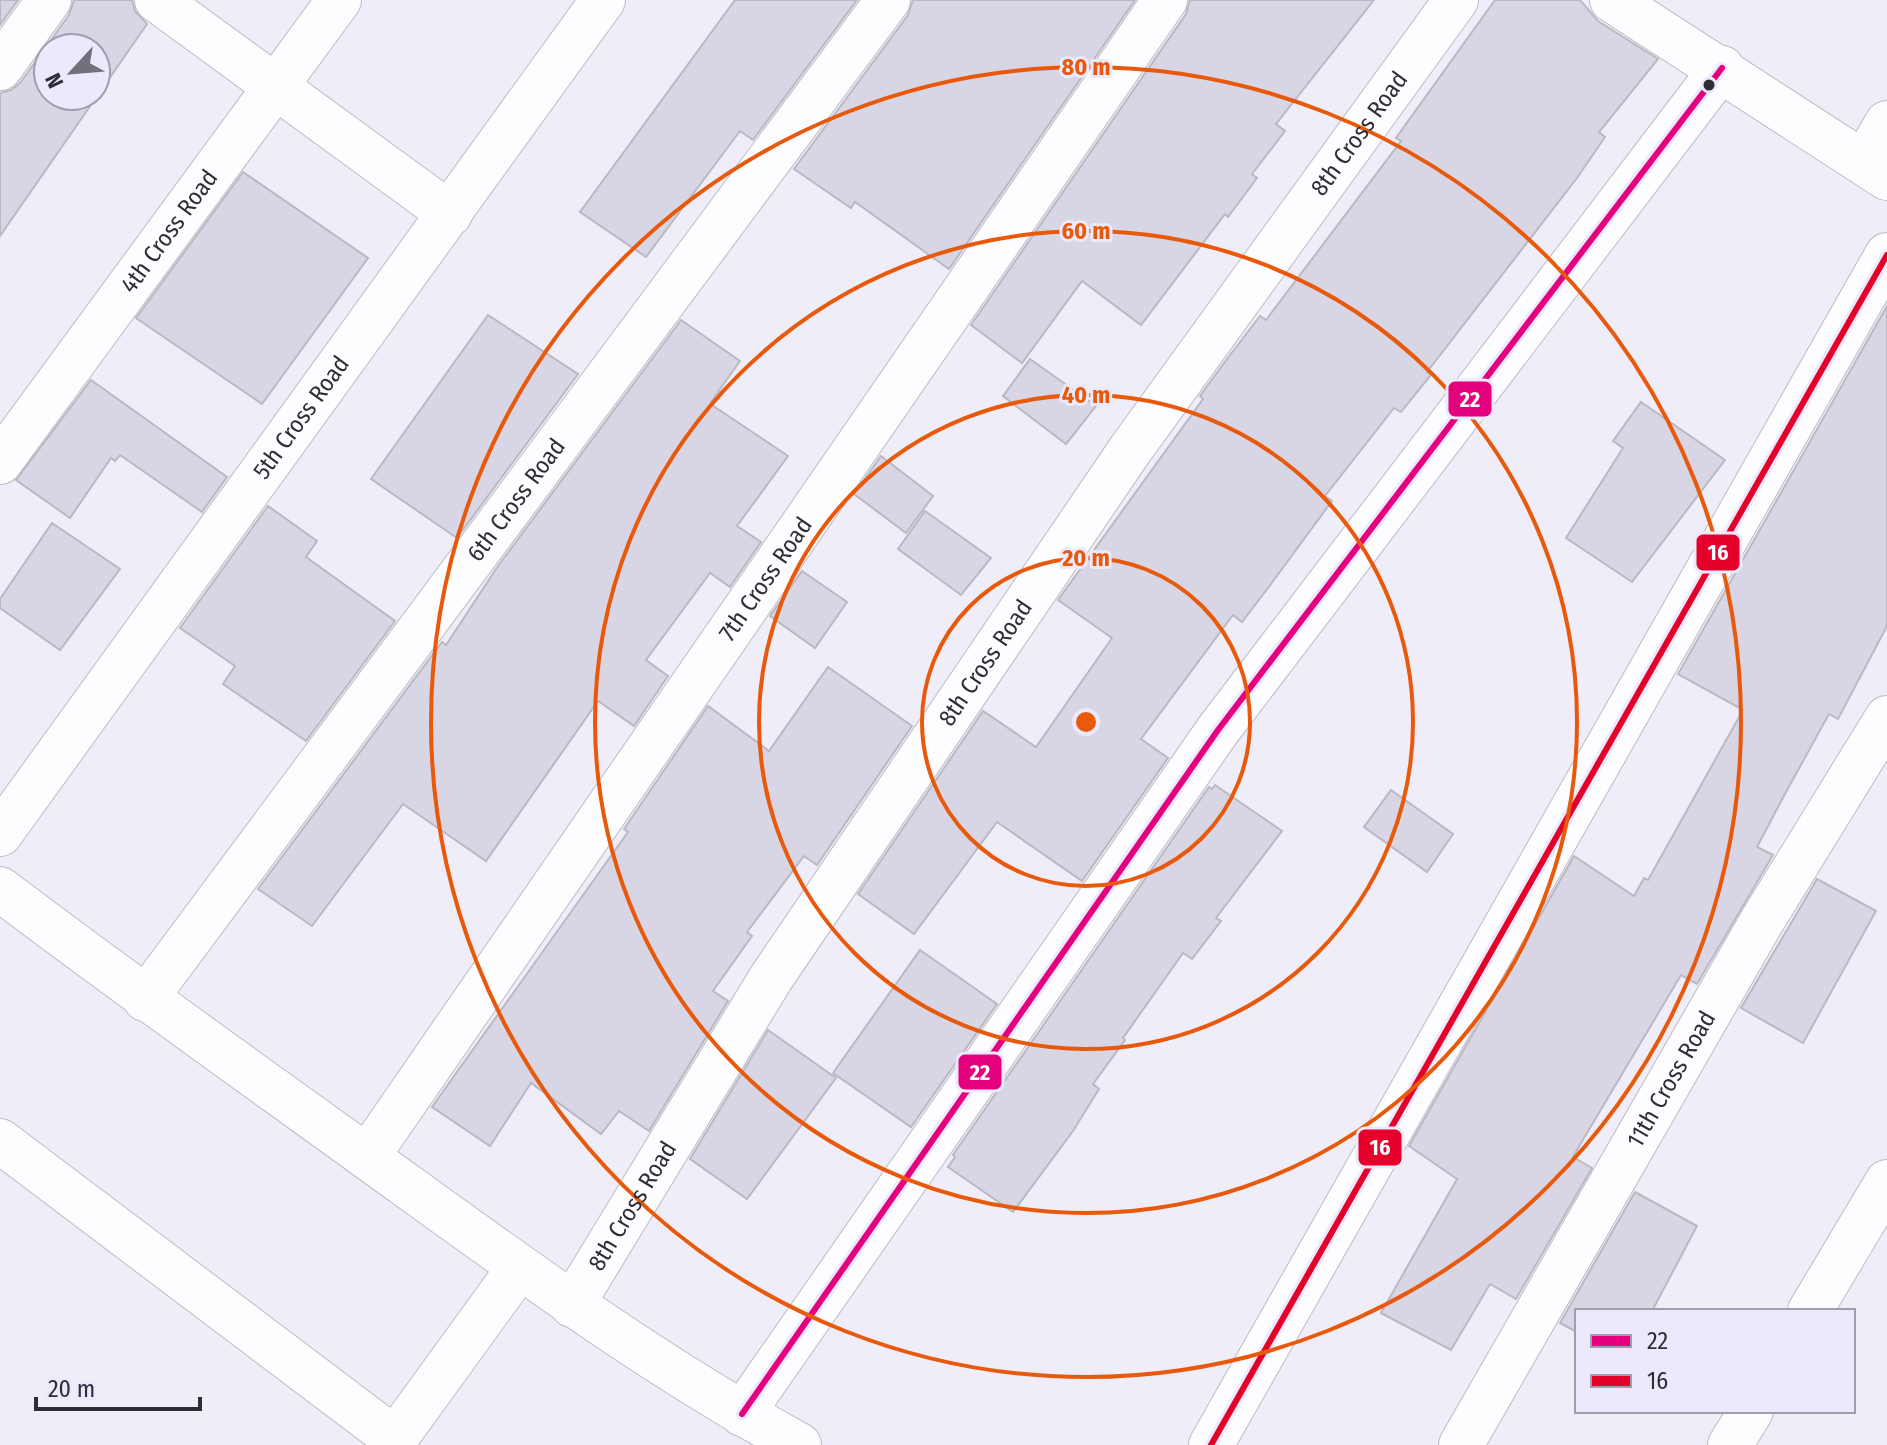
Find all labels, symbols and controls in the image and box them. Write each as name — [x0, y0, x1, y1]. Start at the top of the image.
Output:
north arrow — [32, 32, 112, 112]
text: 80 m — [1061, 53, 1111, 81]
street label: 8th Cross Road — [1305, 66, 1413, 201]
text: N — [39, 69, 69, 92]
unlabelled marker — [1701, 77, 1717, 93]
street label: 4th Cross Road — [115, 164, 224, 298]
text: 60 m — [1062, 217, 1110, 245]
street label: 5th Cross Road — [247, 351, 355, 484]
line badge: 22 — [1447, 380, 1493, 418]
text: 40 m — [1062, 381, 1110, 409]
text: 22 — [1459, 386, 1480, 413]
street label: 6th Cross Road — [461, 433, 571, 567]
street label: 7th Cross Road — [713, 512, 818, 646]
line badge: 16 — [1695, 533, 1741, 572]
text: 16 — [1708, 539, 1728, 566]
text: 20 m — [1061, 544, 1110, 572]
street label: 8th Cross Road — [933, 594, 1038, 731]
centre of rings — [1072, 708, 1100, 736]
street label: 11th Cross Road — [1621, 1006, 1721, 1152]
line badge: 22 — [957, 1053, 1003, 1091]
text: 22 — [969, 1059, 990, 1086]
line badge: 16 — [1357, 1128, 1403, 1167]
text: 16 — [1370, 1134, 1390, 1161]
street label: 8th Cross Road — [582, 1136, 682, 1276]
legend — [1575, 1309, 1855, 1413]
text: 22 — [1647, 1327, 1668, 1355]
scale bar — [36, 1361, 200, 1411]
text: 16 — [1647, 1367, 1668, 1395]
text: 20 m — [48, 1375, 95, 1403]

